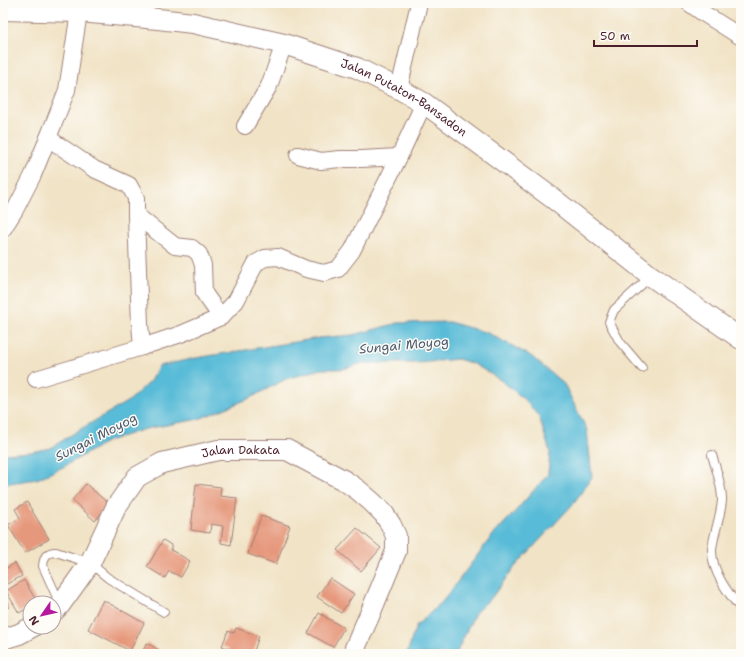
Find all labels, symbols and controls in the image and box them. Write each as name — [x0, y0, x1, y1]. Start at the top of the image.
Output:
scale bar — [594, 22, 697, 48]
text: 50 m — [600, 28, 630, 44]
street label: Jalan Putaton-Bansadon — [339, 55, 470, 140]
water label: Sungai Moyog — [358, 333, 450, 357]
water label: Sungai Moyog — [52, 409, 140, 465]
street label: Jalan Dakata — [200, 442, 280, 462]
north arrow — [22, 595, 62, 635]
text: N — [25, 612, 43, 628]

